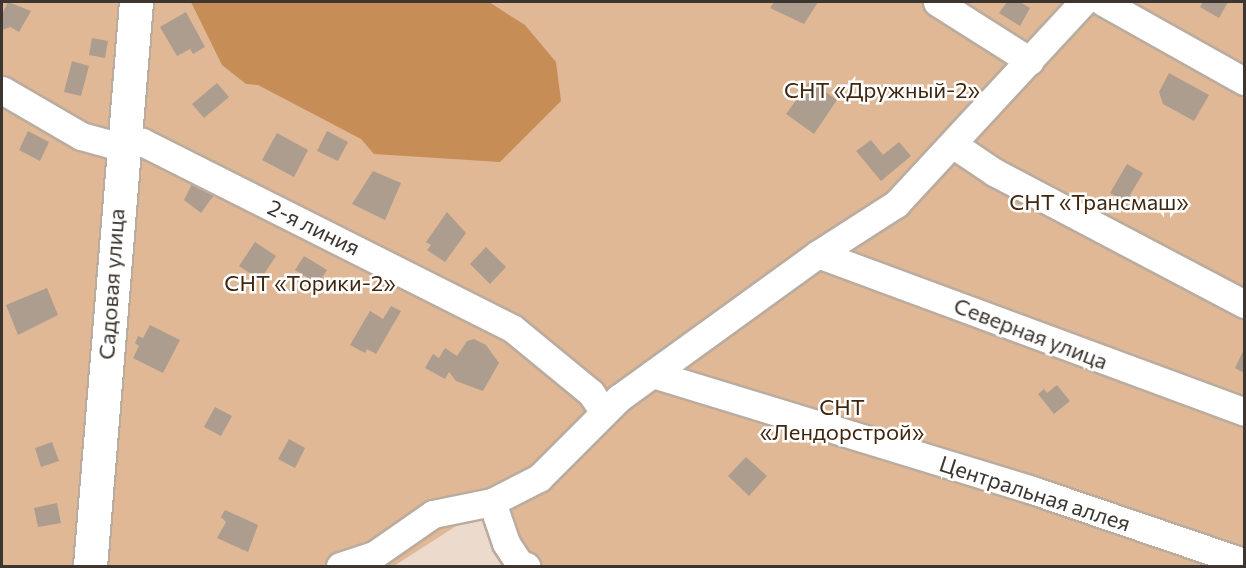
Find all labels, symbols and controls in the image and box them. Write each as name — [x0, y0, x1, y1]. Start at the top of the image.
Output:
park label: СНТ «Дружный-2» — [784, 77, 980, 103]
park label: СНТ «Трансмаш» — [1009, 189, 1189, 215]
street label: 2-я линия — [264, 193, 364, 261]
street label: Садовая улица — [93, 207, 129, 361]
park label: СНТ «Торики-2» — [224, 270, 396, 296]
street label: Северная улица — [950, 292, 1112, 374]
park label: СНТ «Лендорстрой» — [760, 393, 924, 445]
street label: Центральная аллея — [936, 450, 1134, 536]

